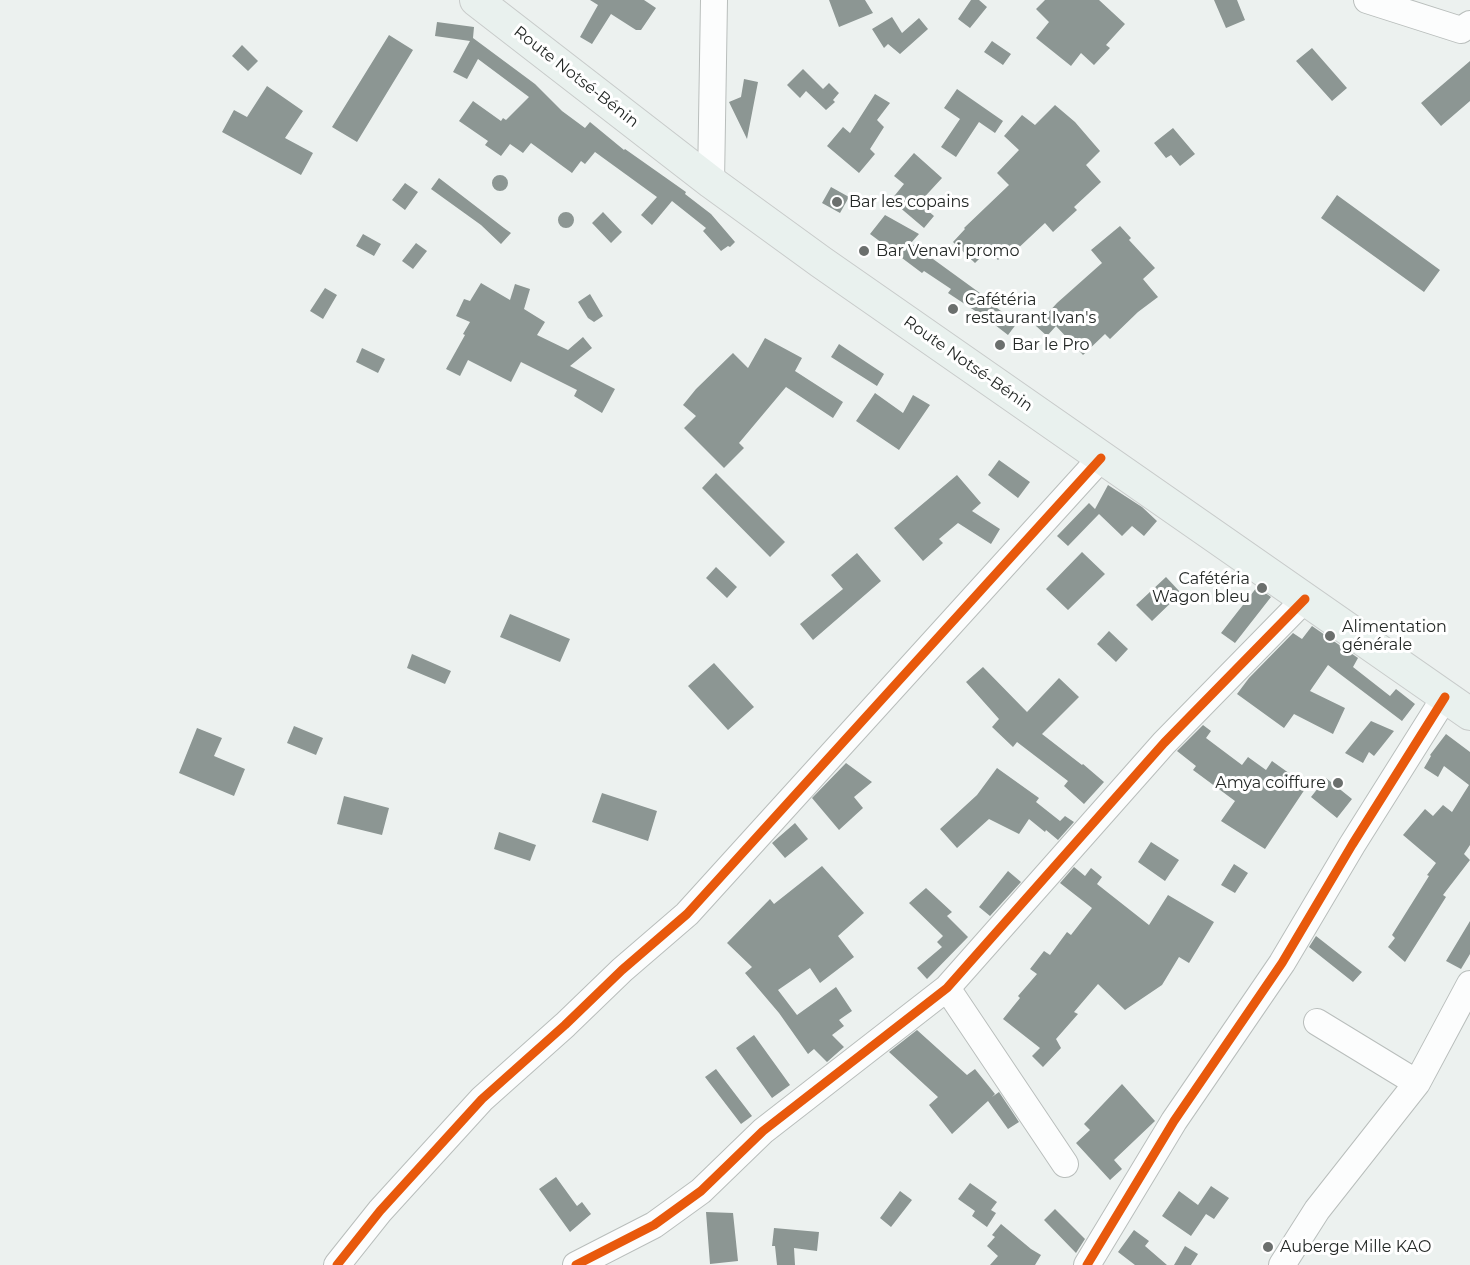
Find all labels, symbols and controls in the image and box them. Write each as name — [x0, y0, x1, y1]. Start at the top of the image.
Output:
street label: Route Notsé-Bénin — [510, 22, 642, 132]
place label: Bar les copains — [849, 192, 969, 212]
marker: Bar les copains — [830, 195, 844, 209]
place label: Bar Venavi promo — [876, 241, 1019, 261]
marker: Bar Venavi promo — [857, 244, 871, 258]
place label: Cafétéria restaurant Ivan's — [965, 290, 1096, 328]
marker: Cafétéria restaurant Ivan's — [946, 302, 960, 316]
street label: Route Notsé-Bénin — [900, 312, 1036, 416]
place label: Bar le Pro — [1012, 335, 1090, 355]
marker: Bar le Pro — [993, 338, 1007, 352]
place label: Cafétéria Wagon bleu — [1152, 569, 1250, 607]
marker: Cafétéria Wagon bleu — [1255, 581, 1269, 595]
place label: Alimentation générale — [1342, 617, 1447, 655]
marker: Alimentation générale — [1323, 629, 1337, 643]
place label: Amya coiffure — [1215, 773, 1326, 793]
marker: Amya coiffure — [1331, 776, 1345, 790]
place label: Auberge Mille KAO — [1280, 1237, 1431, 1257]
marker: Auberge Mille KAO — [1261, 1240, 1275, 1254]

